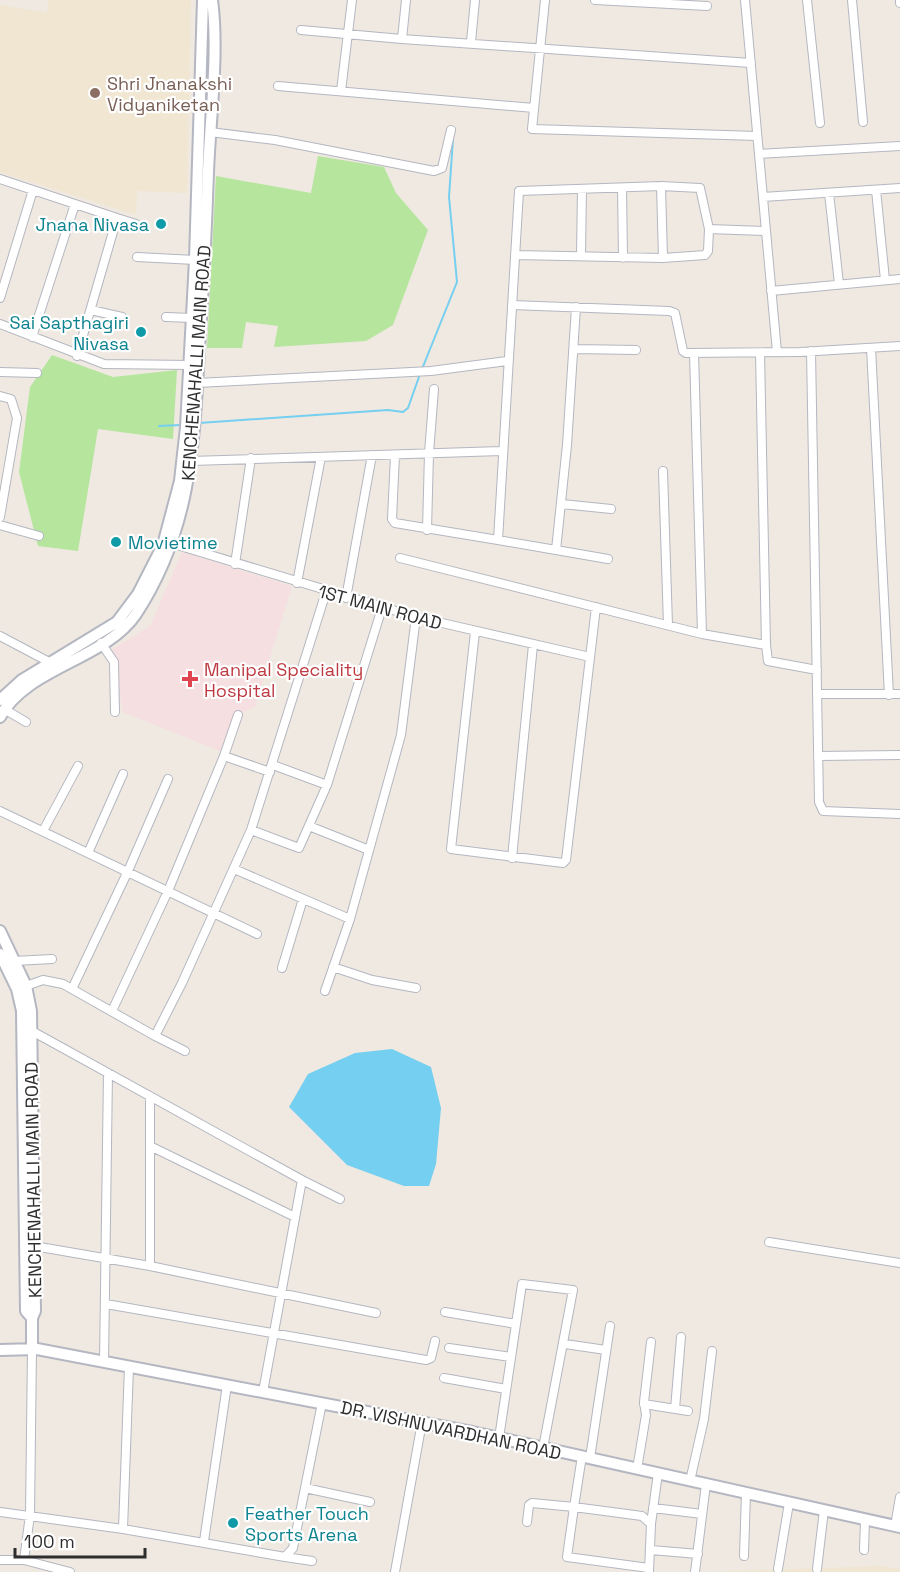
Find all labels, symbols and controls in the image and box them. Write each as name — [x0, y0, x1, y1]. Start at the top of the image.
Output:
place label: Shri Jnanakshi Vidyaniketan — [107, 72, 232, 116]
marker: Shri Jnanakshi Vidyaniketan — [88, 86, 102, 100]
place label: Jnana Nivasa — [36, 213, 149, 236]
marker: Jnana Nivasa — [154, 217, 168, 231]
street label: KENCHENAHALLI MAIN ROAD — [176, 244, 216, 482]
place label: Sai Sapthagiri Nivasa — [9, 311, 129, 355]
marker: Sai Sapthagiri Nivasa — [134, 325, 148, 339]
place label: Movietime — [128, 531, 218, 554]
marker: Movietime — [109, 535, 123, 549]
street label: 1ST MAIN ROAD — [316, 579, 444, 635]
place label: Manipal Speciality Hospital — [204, 658, 363, 702]
marker: Manipal Speciality Hospital — [181, 670, 199, 688]
street label: KENCHENAHALLI MAIN ROAD — [19, 1062, 47, 1298]
street label: DR. VISHNUVARDHAN ROAD — [339, 1395, 563, 1465]
place label: Feather Touch Sports Arena — [245, 1502, 369, 1546]
marker: Feather Touch Sports Arena — [226, 1516, 240, 1530]
scale bar — [15, 1521, 146, 1559]
text: 100 m — [24, 1530, 75, 1553]

